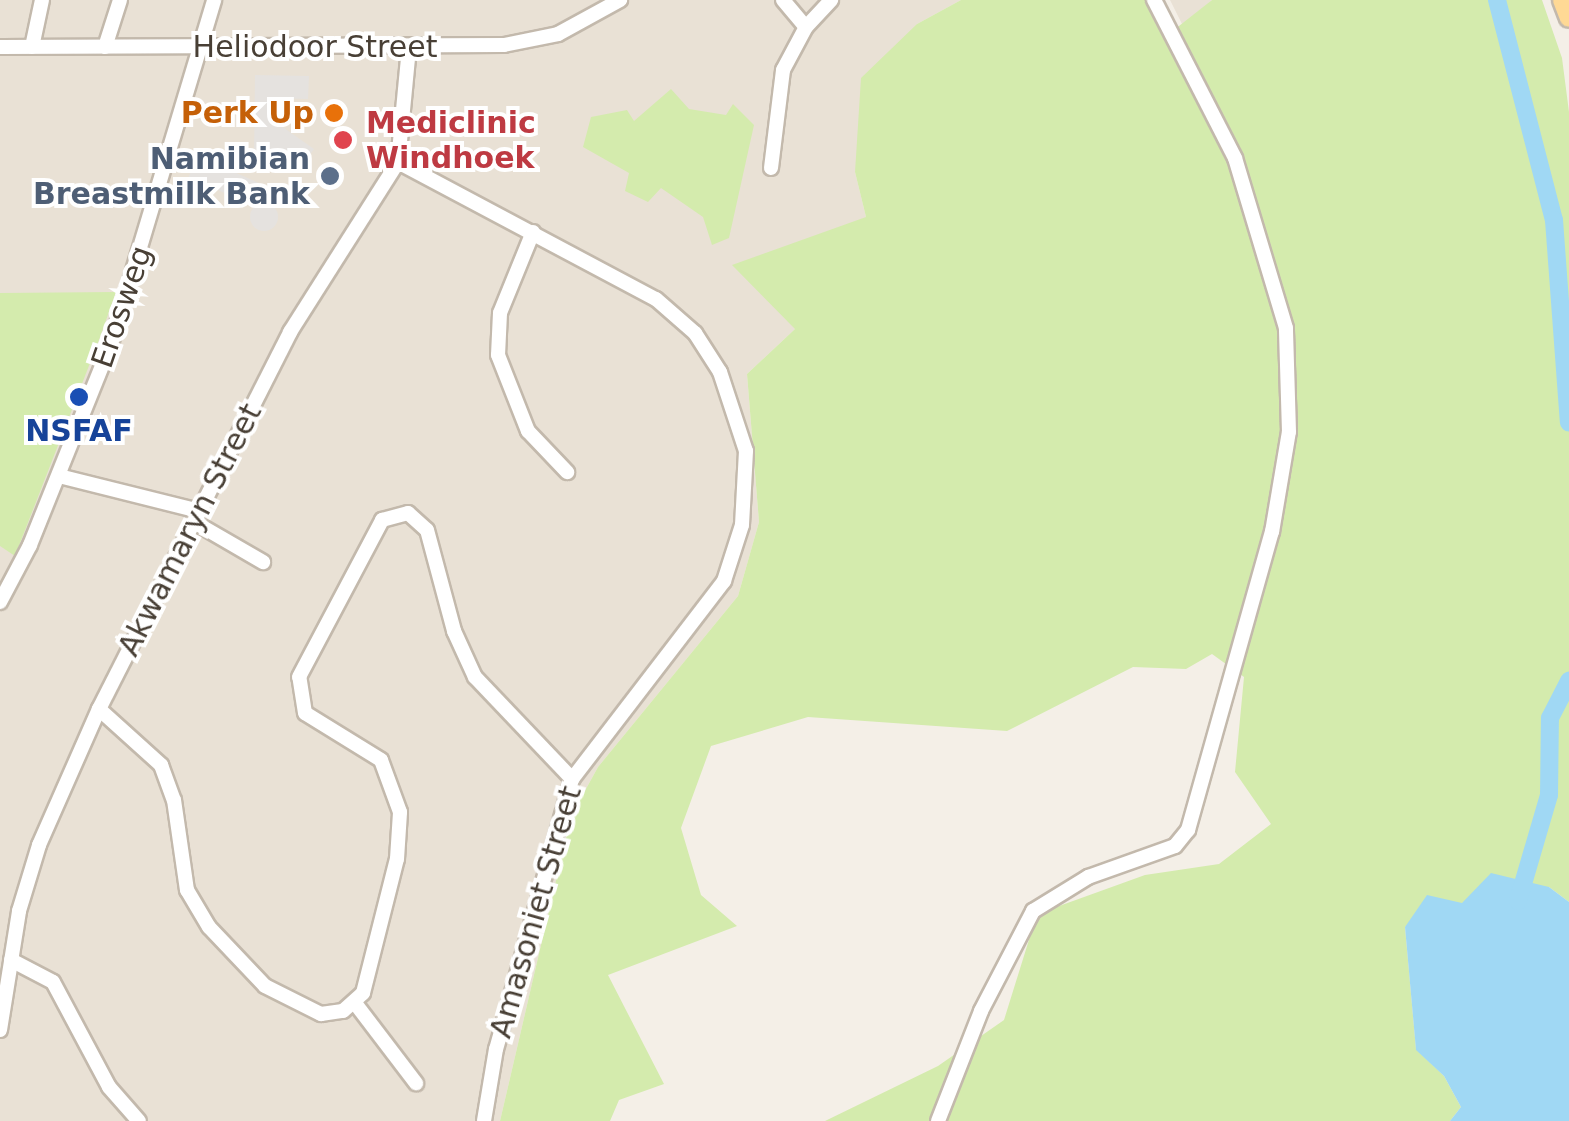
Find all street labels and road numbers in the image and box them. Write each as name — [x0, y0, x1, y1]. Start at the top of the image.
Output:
street label: Heliodoor Street — [193, 29, 437, 65]
street label: Erosweg — [84, 241, 160, 373]
street label: Akwamaryn Street — [111, 398, 269, 662]
street label: Amasoniet Street — [483, 782, 589, 1042]

